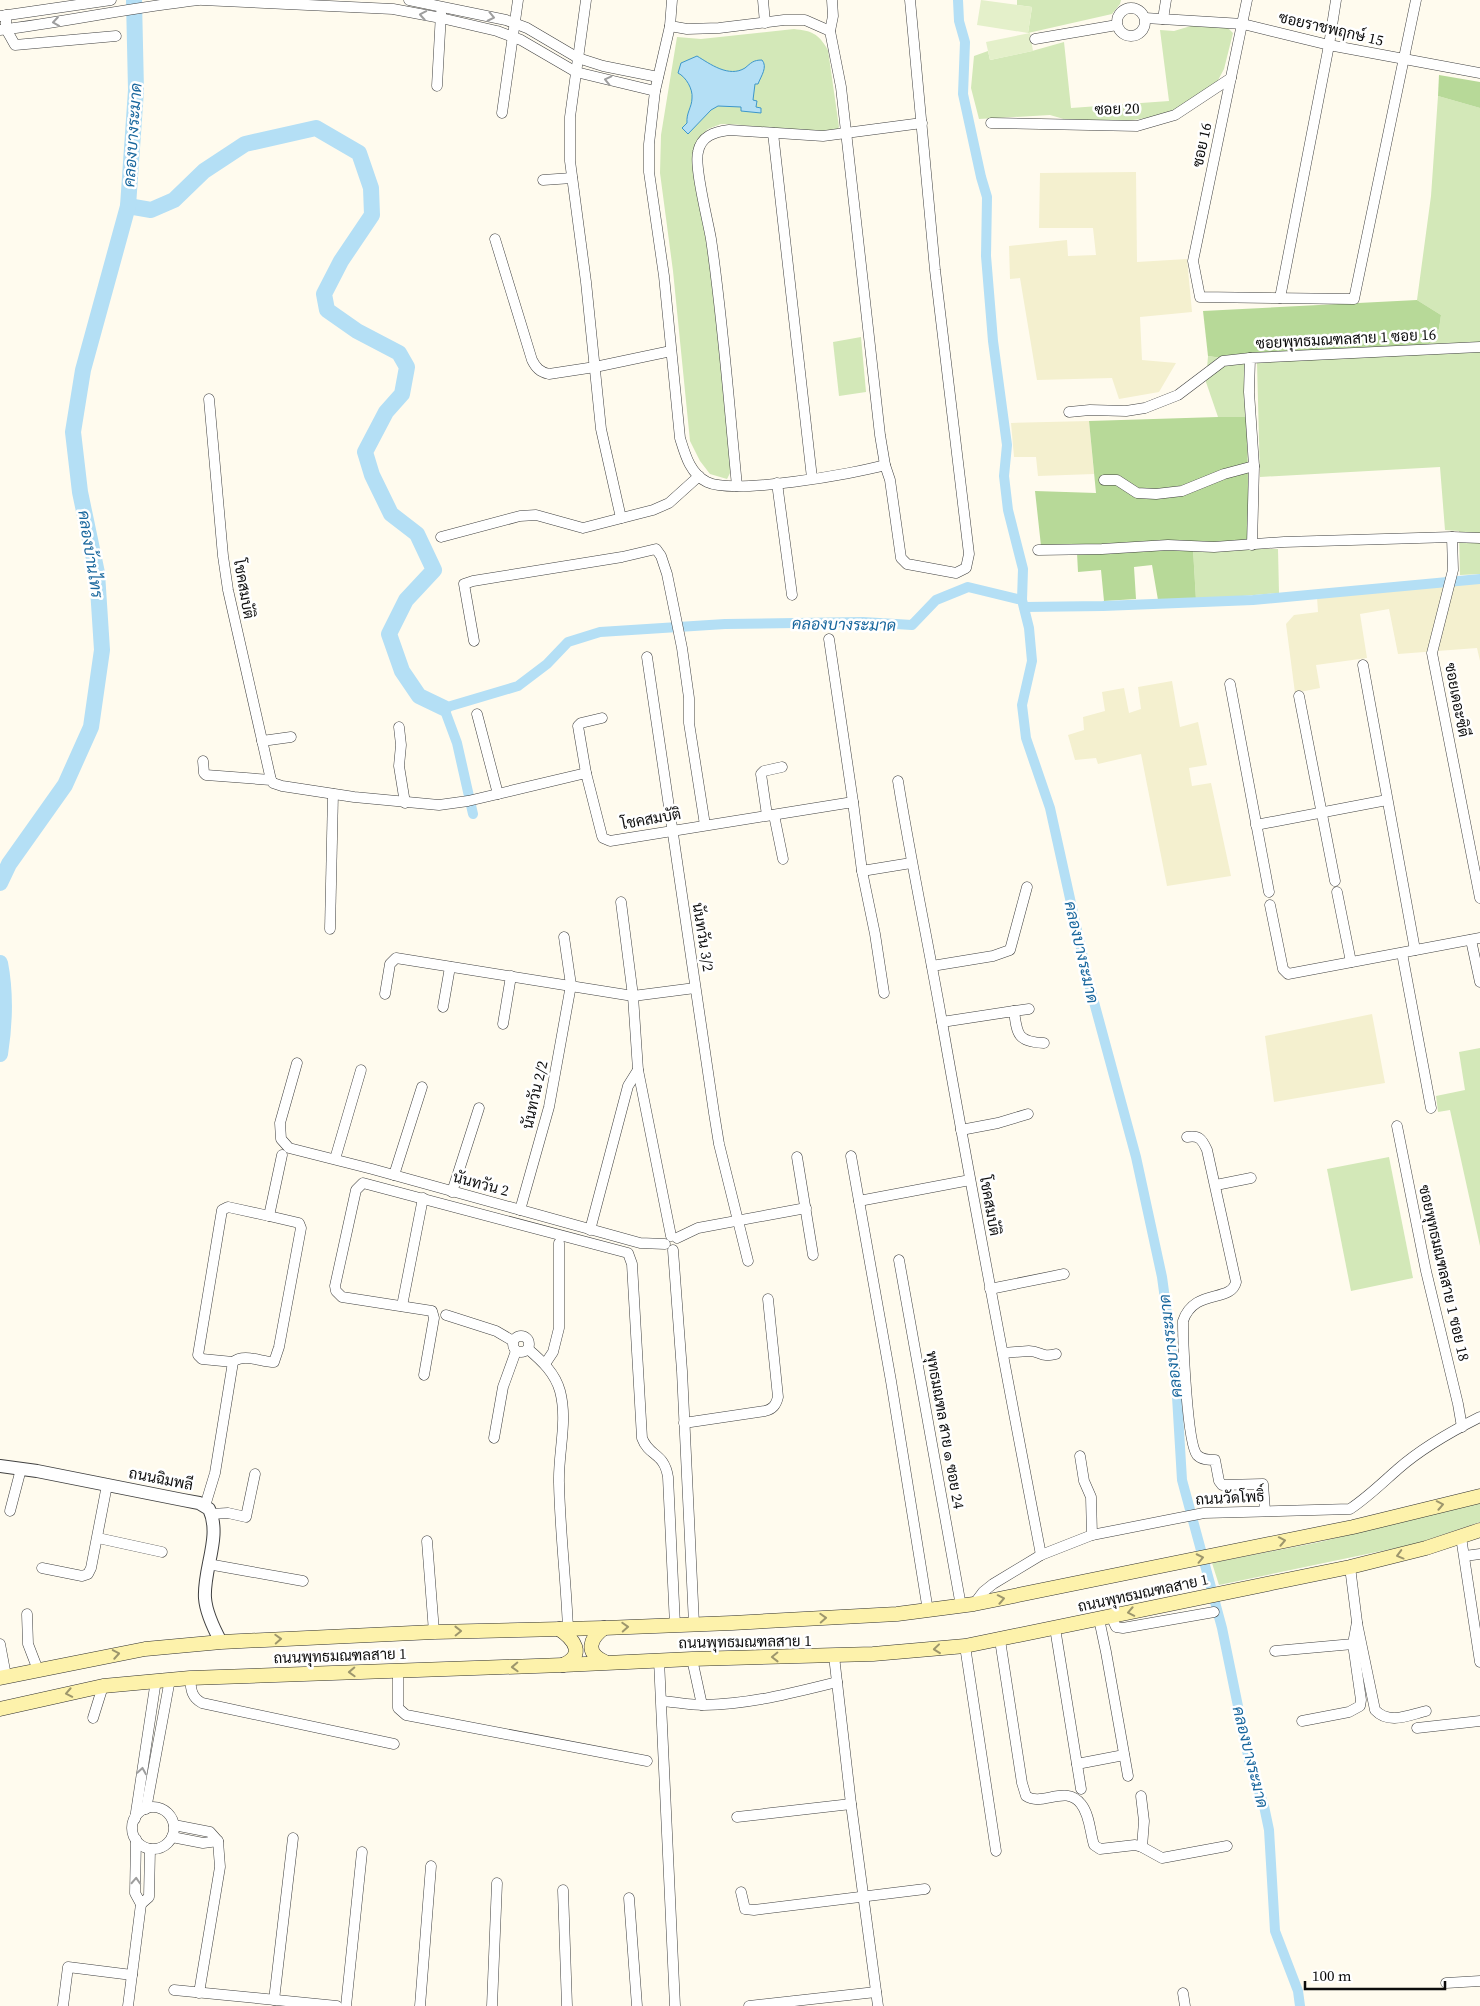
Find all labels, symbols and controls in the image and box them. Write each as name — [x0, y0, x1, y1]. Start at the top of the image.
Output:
street label: ซอยราชพฤกษ์ 15 — [1277, 6, 1386, 51]
one-way arrow — [419, 10, 428, 20]
one-way arrow — [486, 11, 495, 22]
one-way arrow — [52, 16, 60, 27]
one-way arrow — [603, 75, 612, 86]
water label: คลองบางระมาด — [117, 82, 147, 188]
street label: ซอย 20 — [1094, 97, 1140, 120]
street label: ซอย 16 — [1187, 121, 1216, 169]
street label: ซอยพุทธมณฑลสาย 1 ซอย 16 — [1255, 323, 1437, 355]
water label: คลองบ้านไทร — [73, 509, 109, 601]
street label: โชคสมบัติ — [229, 556, 260, 621]
water label: คลองบางระมาด — [792, 612, 896, 636]
street label: ซอยเดอะซิตี — [1440, 661, 1475, 739]
street label: โชคสมบัติ — [618, 803, 683, 834]
water label: คลองบางระมาด — [1060, 899, 1104, 1005]
street label: นันทวัน 3/2 — [688, 901, 719, 973]
street label: นันทวัน 2/2 — [516, 1059, 553, 1131]
street label: นันทวัน 2 — [451, 1166, 511, 1201]
street label: โชคสมบัติ — [975, 1173, 1006, 1238]
street label: ซอยพุทธมณฑลสาย 1 ซอย 18 — [1413, 1183, 1475, 1363]
water label: คลองบางระมาด — [1153, 1293, 1187, 1399]
street label: พุทธมณฑล สาย ๑ ซอย 24 — [920, 1349, 970, 1511]
street label: ถนนฉิมพลี — [127, 1462, 195, 1495]
street label: ถนนวัดโพธิ์ — [1195, 1481, 1265, 1510]
one-way arrow — [1436, 1500, 1445, 1511]
one-way arrow — [1278, 1536, 1286, 1547]
one-way arrow — [1395, 1549, 1404, 1560]
one-way arrow — [1196, 1553, 1205, 1564]
street label: ถนนพุทธมณฑลสาย 1 — [1076, 1568, 1210, 1618]
one-way arrow — [997, 1594, 1006, 1604]
one-way arrow — [1127, 1606, 1135, 1617]
one-way arrow — [819, 1612, 827, 1623]
one-way arrow — [622, 1622, 630, 1633]
one-way arrow — [454, 1626, 462, 1636]
street label: ถนนพุทธมณฑลสาย 1 — [678, 1630, 812, 1654]
one-way arrow — [274, 1634, 282, 1645]
street label: ถนนพุทธมณฑลสาย 1 — [273, 1643, 407, 1669]
one-way arrow — [933, 1643, 941, 1654]
one-way arrow — [112, 1650, 121, 1660]
one-way arrow — [771, 1652, 779, 1663]
one-way arrow — [510, 1661, 518, 1672]
one-way arrow — [348, 1667, 356, 1678]
one-way arrow — [64, 1687, 73, 1697]
water label: คลองบางระมาด — [1228, 1704, 1274, 1810]
one-way arrow — [137, 1766, 147, 1775]
one-way arrow — [130, 1877, 141, 1885]
scale bar — [1305, 1958, 1445, 1990]
text: 100 m — [1312, 1965, 1352, 1986]

